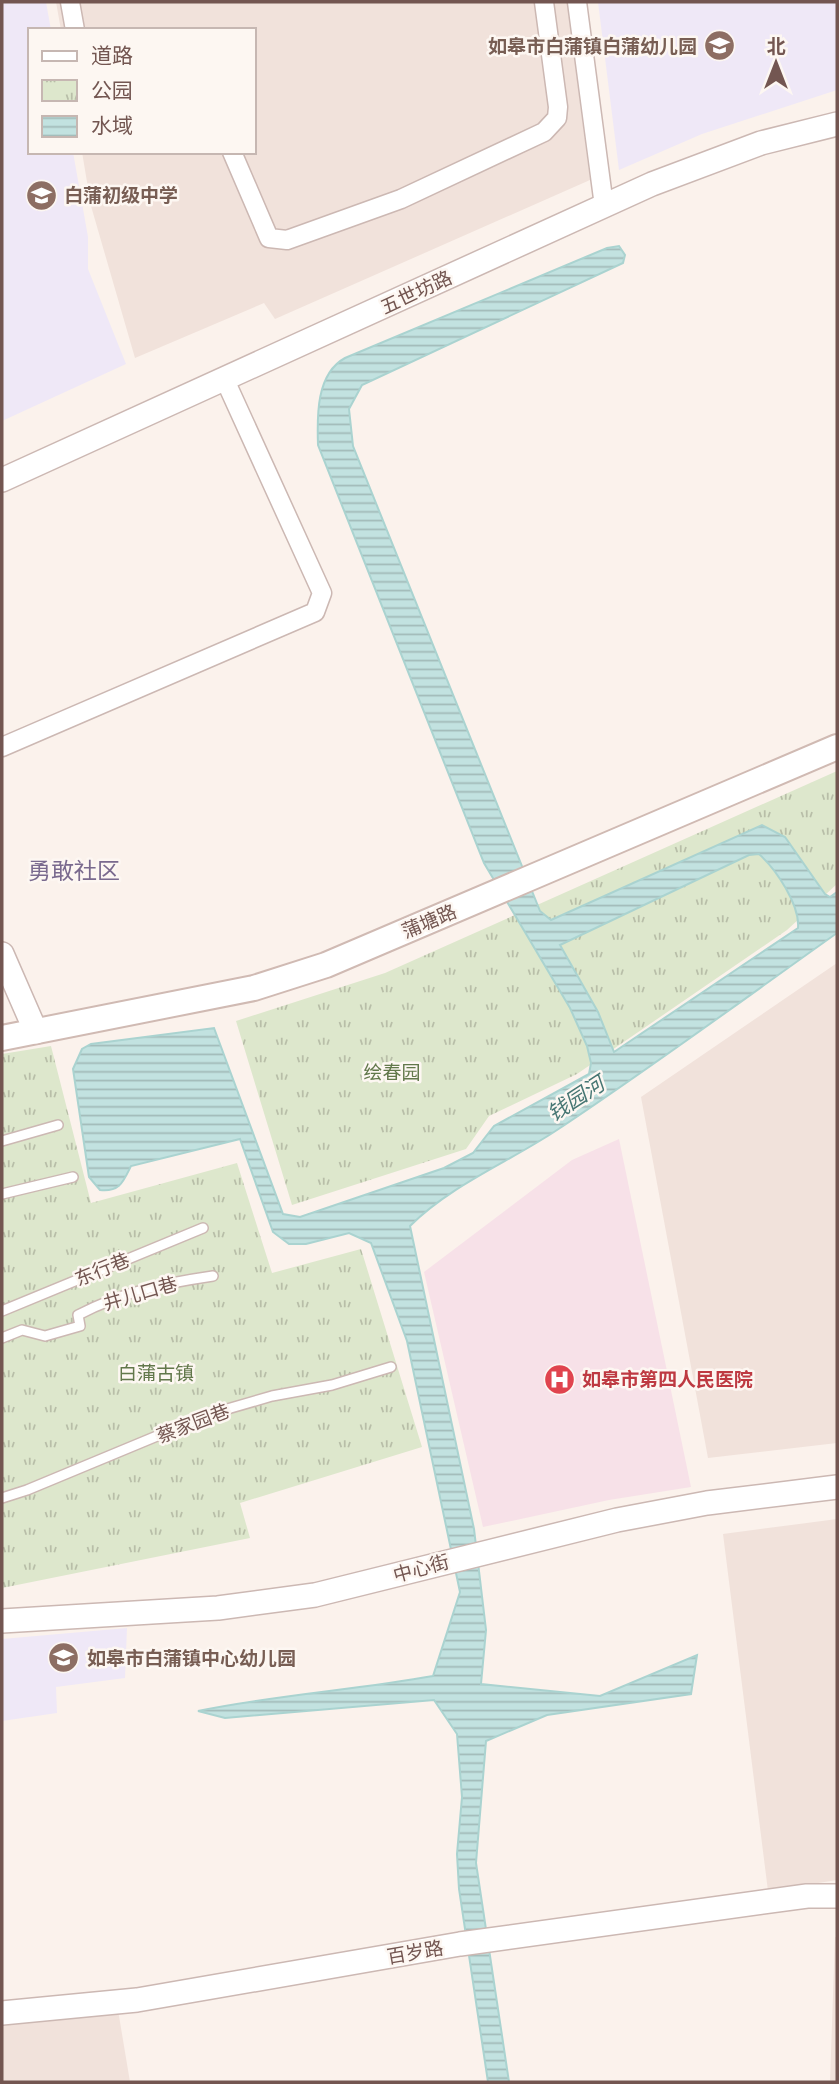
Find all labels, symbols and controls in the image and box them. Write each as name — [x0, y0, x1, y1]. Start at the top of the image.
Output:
legend — [28, 28, 256, 154]
north arrow — [741, 28, 811, 98]
school or university icon: 如皋市白蒲镇白蒲幼儿园 — [703, 29, 737, 63]
place label: 如皋市白蒲镇白蒲幼儿园 — [488, 35, 697, 58]
text: 北 — [766, 35, 786, 58]
text: 道路 — [91, 43, 133, 68]
text: 公园 — [91, 78, 133, 103]
text: 水域 — [91, 113, 133, 138]
school or university icon: 白蒲初级中学 — [24, 178, 58, 212]
place label: 白蒲初级中学 — [64, 184, 178, 207]
street label: 五世坊路 — [377, 266, 456, 319]
district label: 勇敢社区 — [28, 857, 120, 885]
street label: 蒲塘路 — [398, 900, 460, 943]
park label: 绘春园 — [363, 1061, 421, 1084]
water label: 钱园河 — [543, 1069, 612, 1126]
street label: 东行巷 — [71, 1248, 133, 1291]
street label: 井儿口巷 — [100, 1272, 180, 1315]
park label: 白蒲古镇 — [118, 1362, 194, 1385]
hospital icon: 如皋市第四人民医院 — [542, 1362, 576, 1396]
place label: 如皋市第四人民医院 — [582, 1368, 753, 1391]
street label: 蔡家园巷 — [154, 1399, 233, 1448]
street label: 中心街 — [391, 1550, 452, 1587]
school or university icon: 如皋市白蒲镇中心幼儿园 — [47, 1641, 81, 1675]
place label: 如皋市白蒲镇中心幼儿园 — [87, 1647, 296, 1670]
street label: 百岁路 — [385, 1936, 445, 1969]

